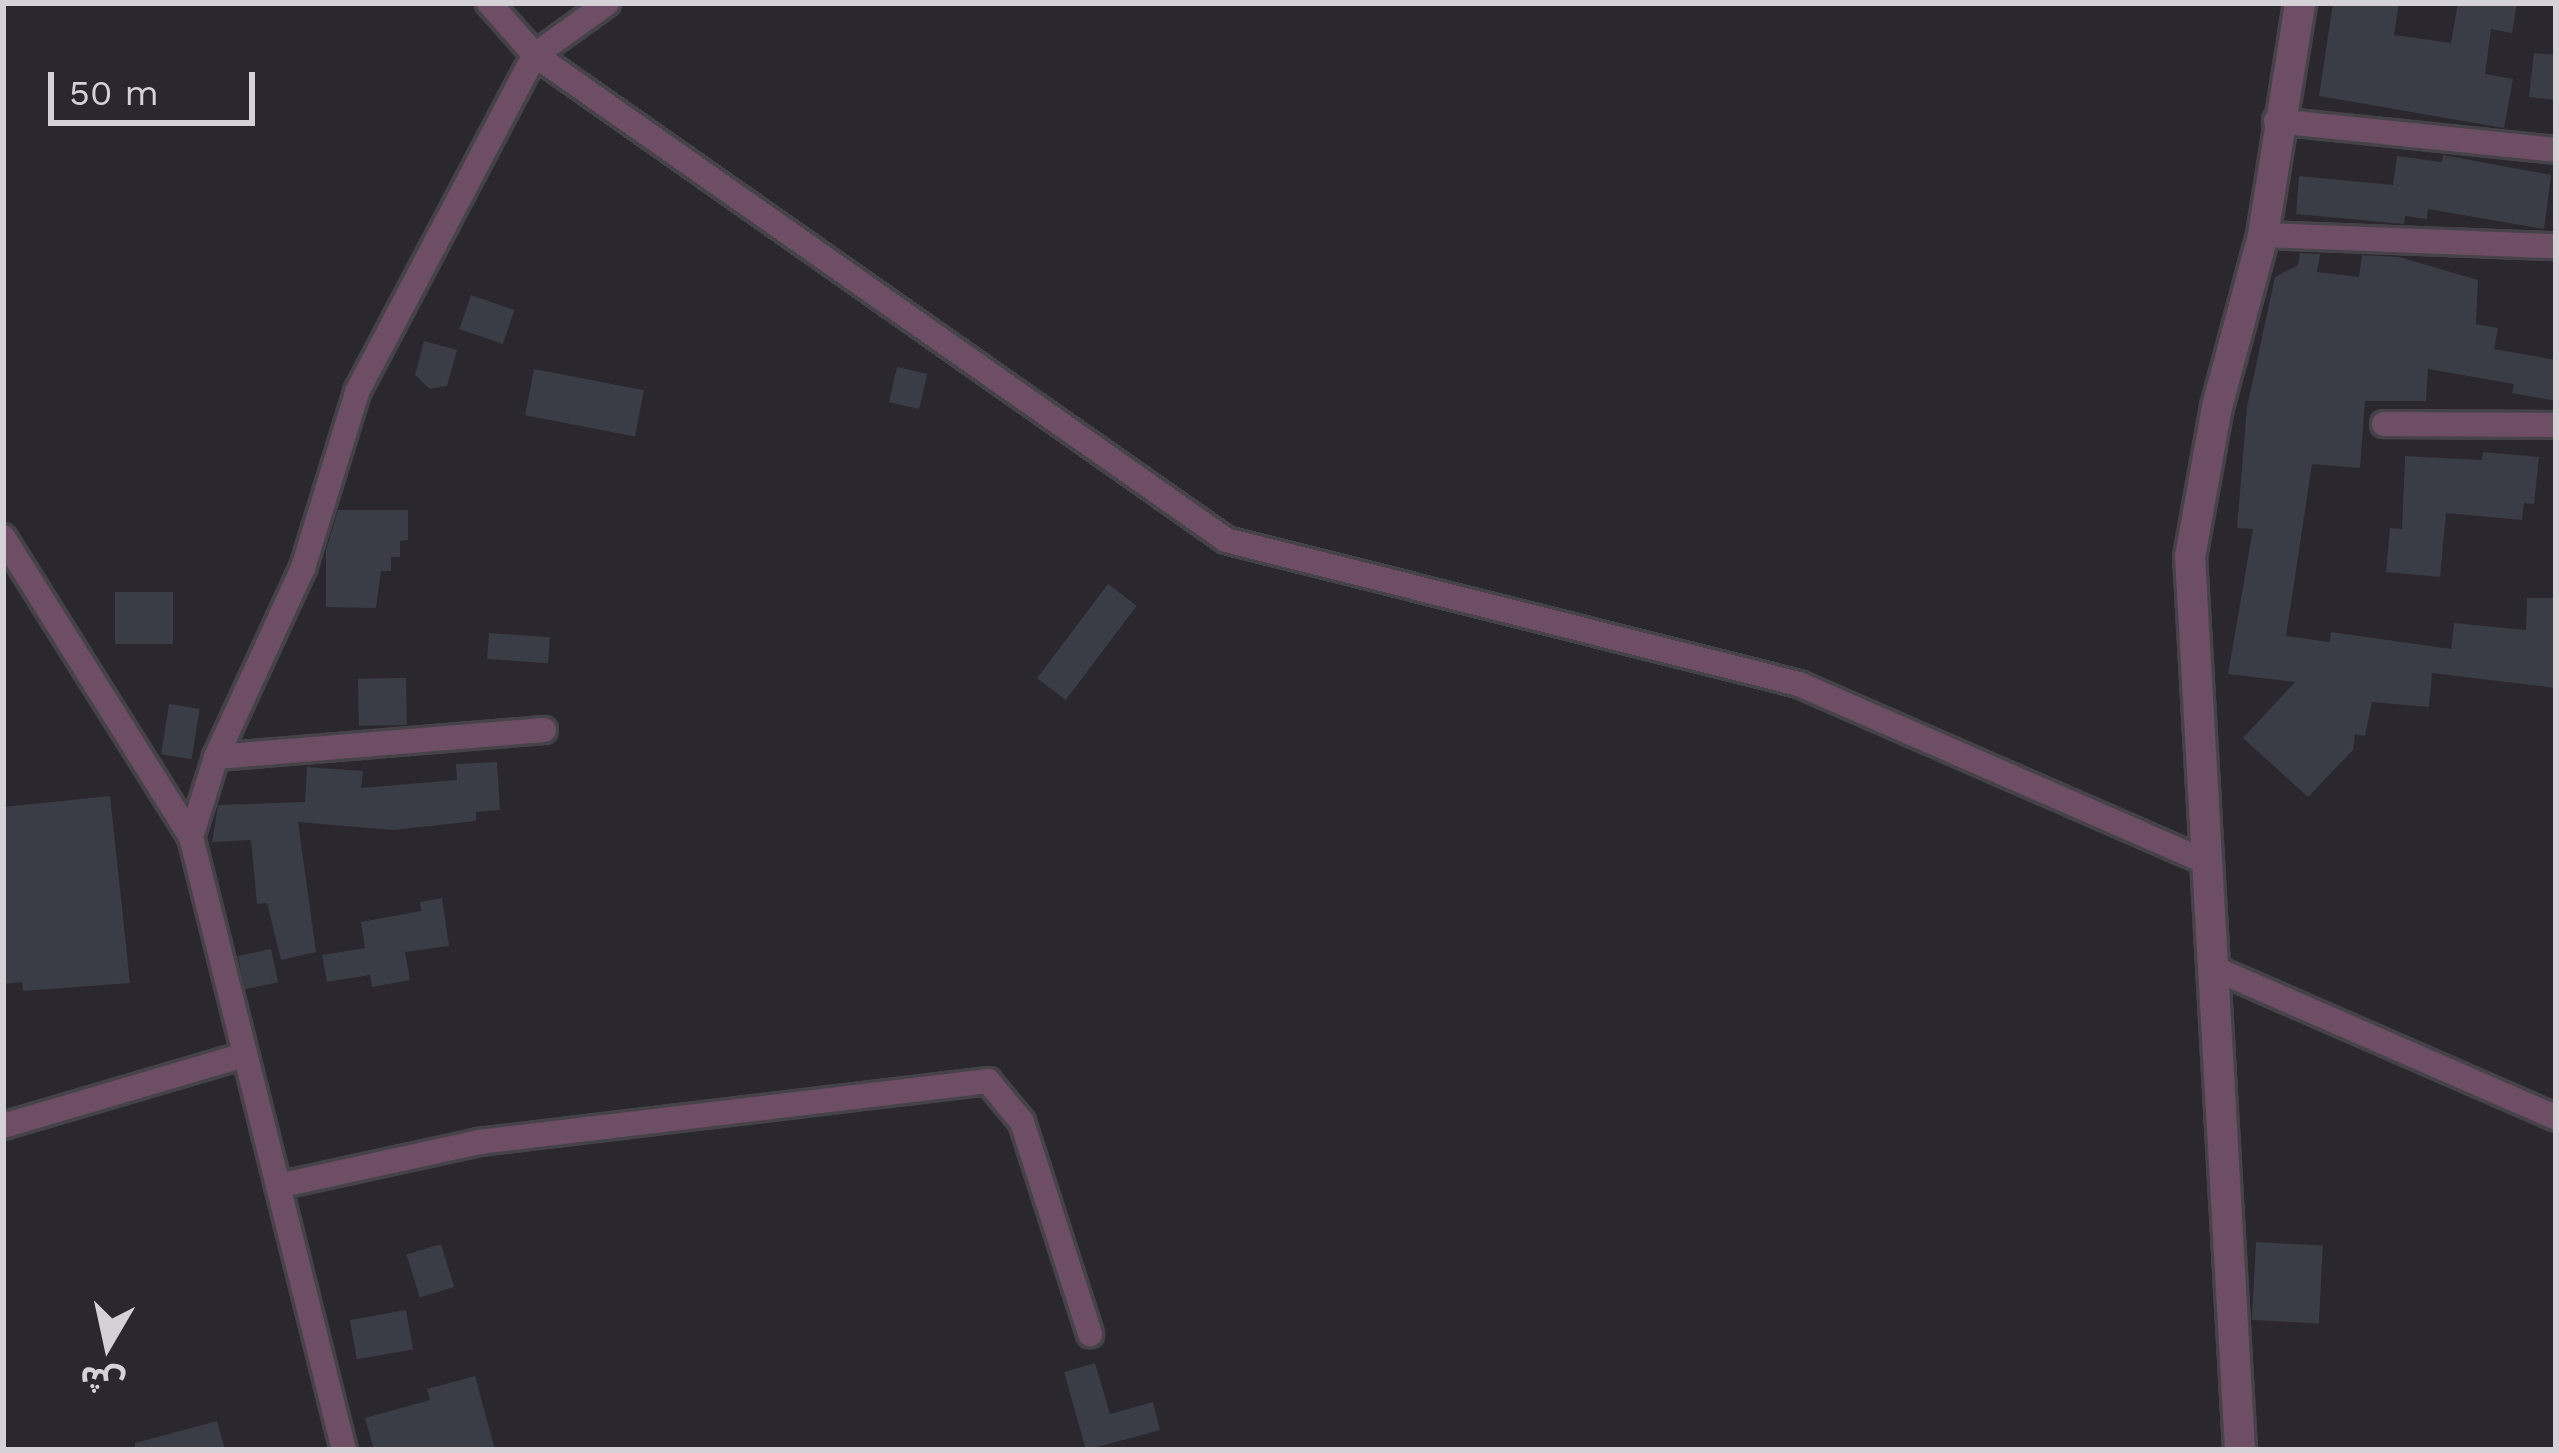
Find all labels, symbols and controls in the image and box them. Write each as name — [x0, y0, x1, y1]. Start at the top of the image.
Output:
scale bar — [54, 48, 261, 122]
text: 50 m — [69, 72, 159, 114]
north arrow — [48, 1285, 168, 1405]
text: ش — [77, 1358, 128, 1404]

